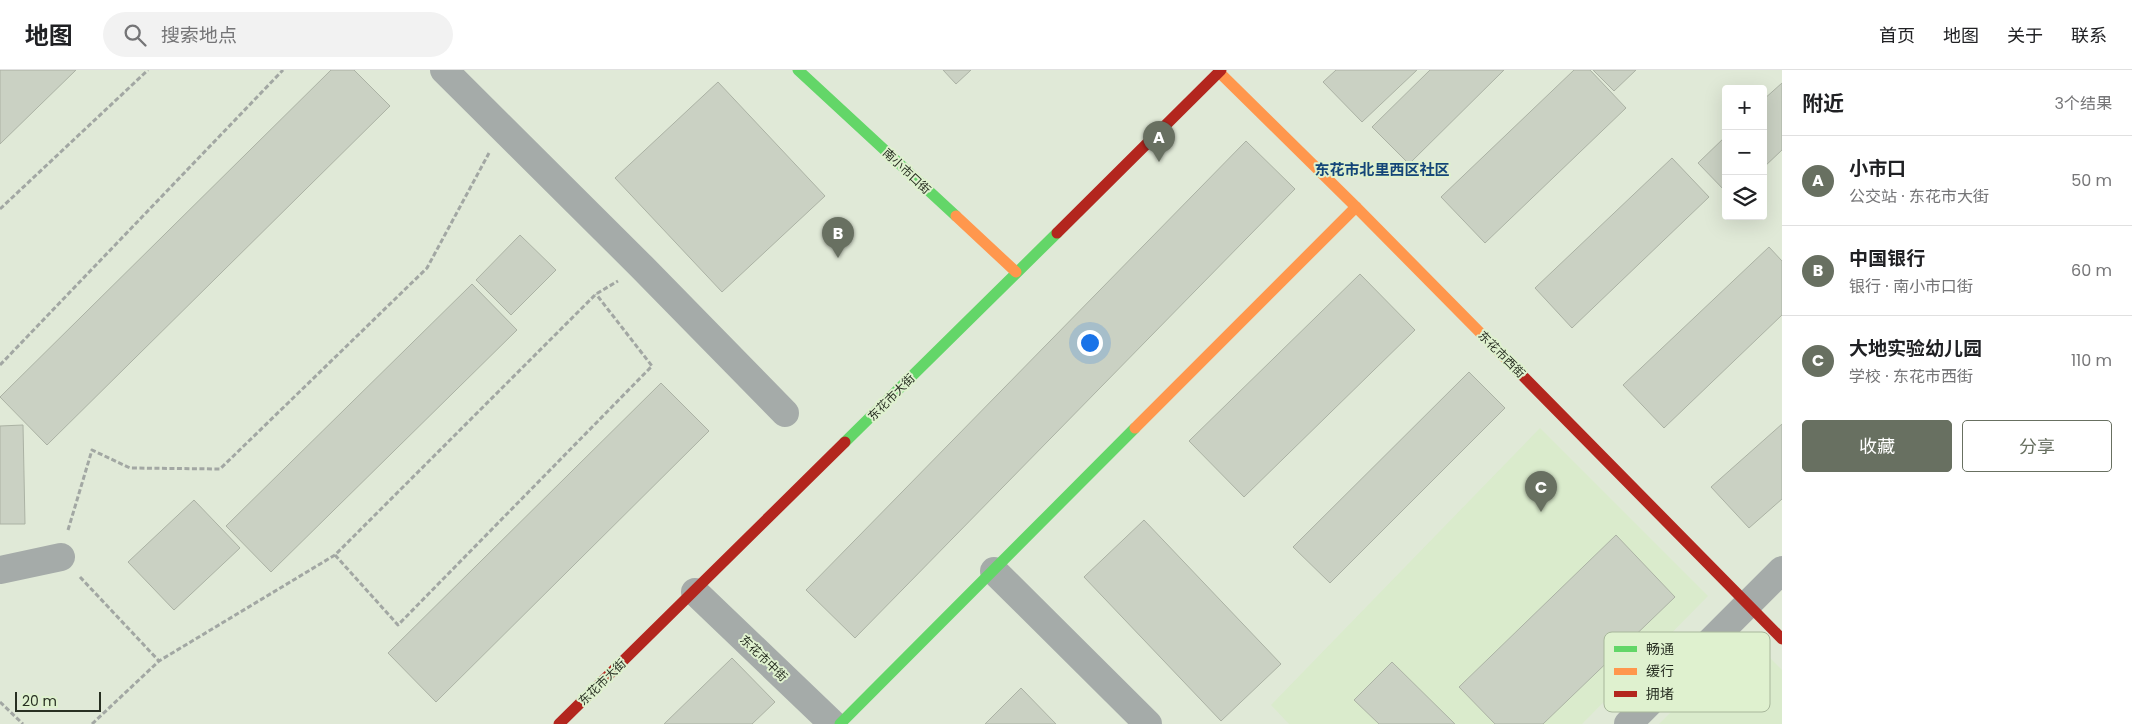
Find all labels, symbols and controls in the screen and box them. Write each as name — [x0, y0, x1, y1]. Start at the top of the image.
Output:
search box — [103, 12, 453, 57]
text: 地图 — [25, 19, 73, 52]
icon: search — [121, 21, 149, 49]
text: 搜索地点 — [161, 22, 237, 49]
text: 首页 — [1879, 23, 1915, 48]
text: 地图 — [1943, 23, 1979, 48]
text: 关于 — [2007, 23, 2043, 48]
text: 联系 — [2071, 23, 2107, 48]
map controls — [1722, 85, 1767, 220]
button: + — [1722, 85, 1767, 130]
text: 附近 — [1802, 89, 1844, 118]
text: 3个结果 — [2055, 92, 2112, 115]
pin: A — [1143, 121, 1175, 162]
button: − — [1722, 130, 1767, 175]
street label: 南小市口街 — [879, 144, 935, 198]
text: 小市口 — [1849, 155, 1906, 182]
district label: 东花市北里西区社区 — [1314, 159, 1450, 180]
text: A — [1812, 169, 1824, 192]
text: 50 m — [2071, 169, 2112, 192]
button: layers — [1722, 175, 1767, 220]
text: 公交站 · 东花市大街 — [1849, 185, 1989, 208]
pin: B — [822, 217, 854, 258]
text: 中国银行 — [1849, 245, 1925, 272]
text: B — [1813, 259, 1823, 282]
text: 60 m — [2071, 259, 2112, 282]
text: 银行 · 南小市口街 — [1849, 275, 1973, 298]
street label: 东花市西街 — [1475, 327, 1529, 381]
your location — [1077, 330, 1103, 356]
text: 大地实验幼儿园 — [1849, 335, 1982, 362]
text: C — [1812, 349, 1824, 372]
text: 110 m — [2071, 349, 2112, 372]
text: 学校 · 东花市西街 — [1849, 365, 1973, 388]
street label: 东花市大街 — [864, 370, 918, 424]
button: 收藏 — [1802, 420, 1952, 472]
button: 分享 — [1962, 420, 2112, 472]
pin: C — [1525, 471, 1557, 512]
street label: 东花市中街 — [737, 631, 791, 685]
legend — [1604, 632, 1770, 712]
text: 畅通 — [1646, 639, 1674, 659]
street label: 东花市大街 — [575, 655, 629, 709]
text: 缓行 — [1646, 661, 1674, 681]
text: 拥堵 — [1646, 684, 1674, 704]
scale bar — [15, 689, 101, 712]
text: 20 m — [22, 691, 57, 711]

